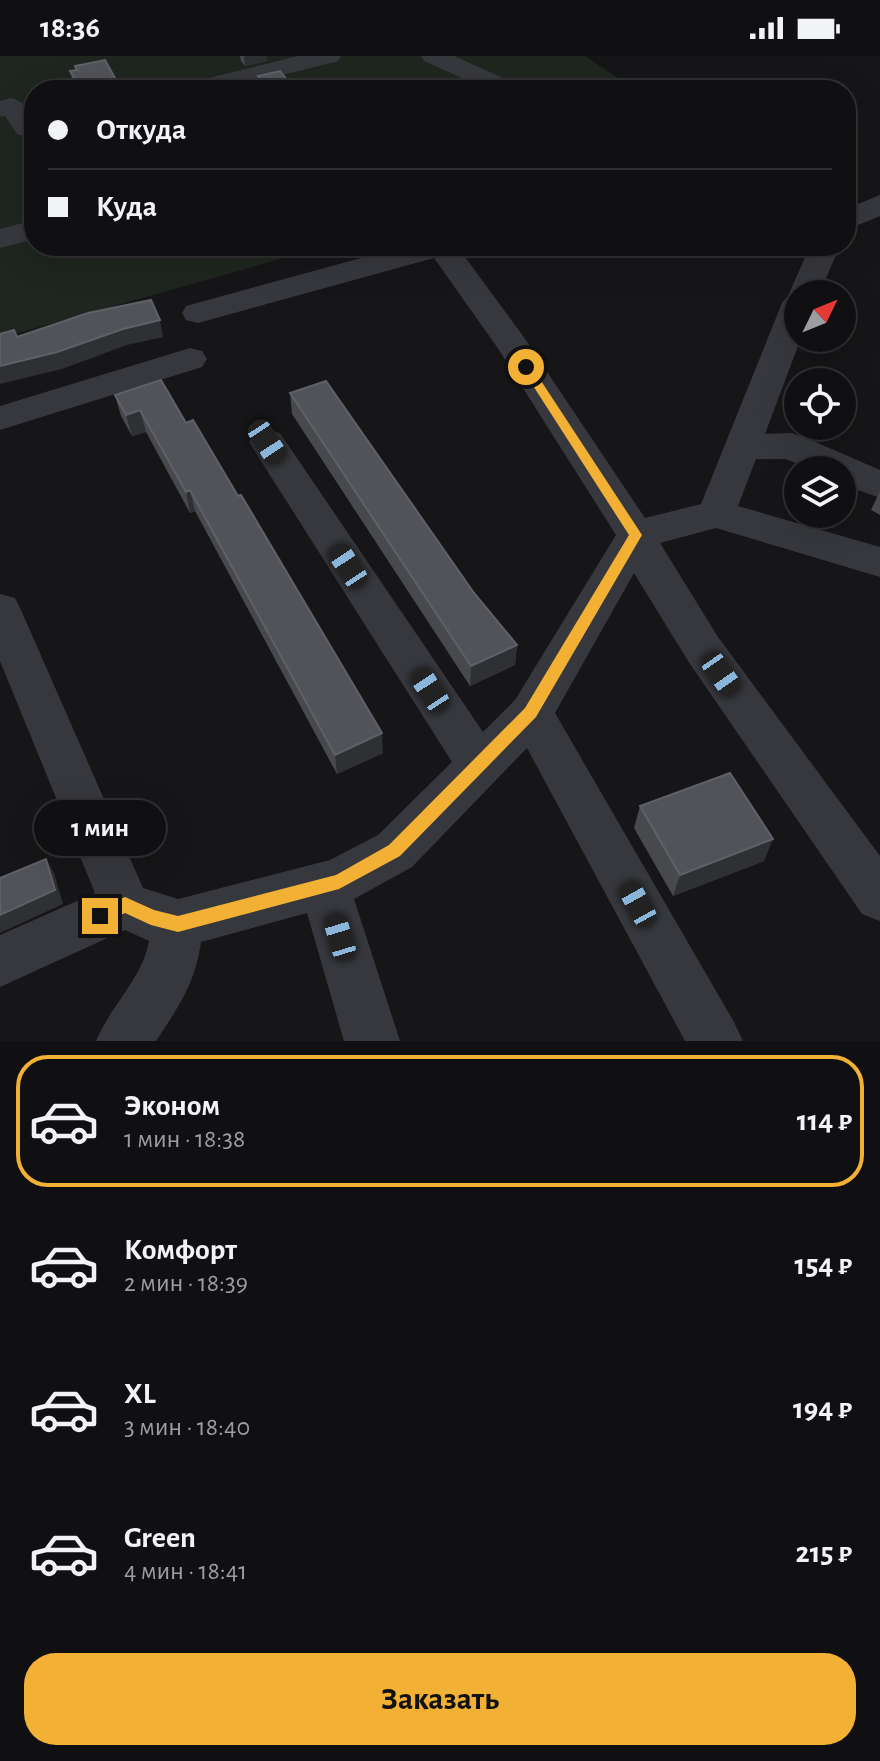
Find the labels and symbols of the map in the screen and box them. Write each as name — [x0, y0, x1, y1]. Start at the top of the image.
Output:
north arrow — [784, 280, 856, 352]
route start — [508, 349, 544, 385]
car — [244, 415, 290, 469]
car — [325, 539, 371, 593]
car — [697, 647, 745, 701]
car — [407, 663, 453, 717]
callout: 1 мин — [34, 800, 166, 856]
car — [616, 877, 660, 931]
route end — [82, 898, 118, 934]
car — [322, 911, 358, 963]

